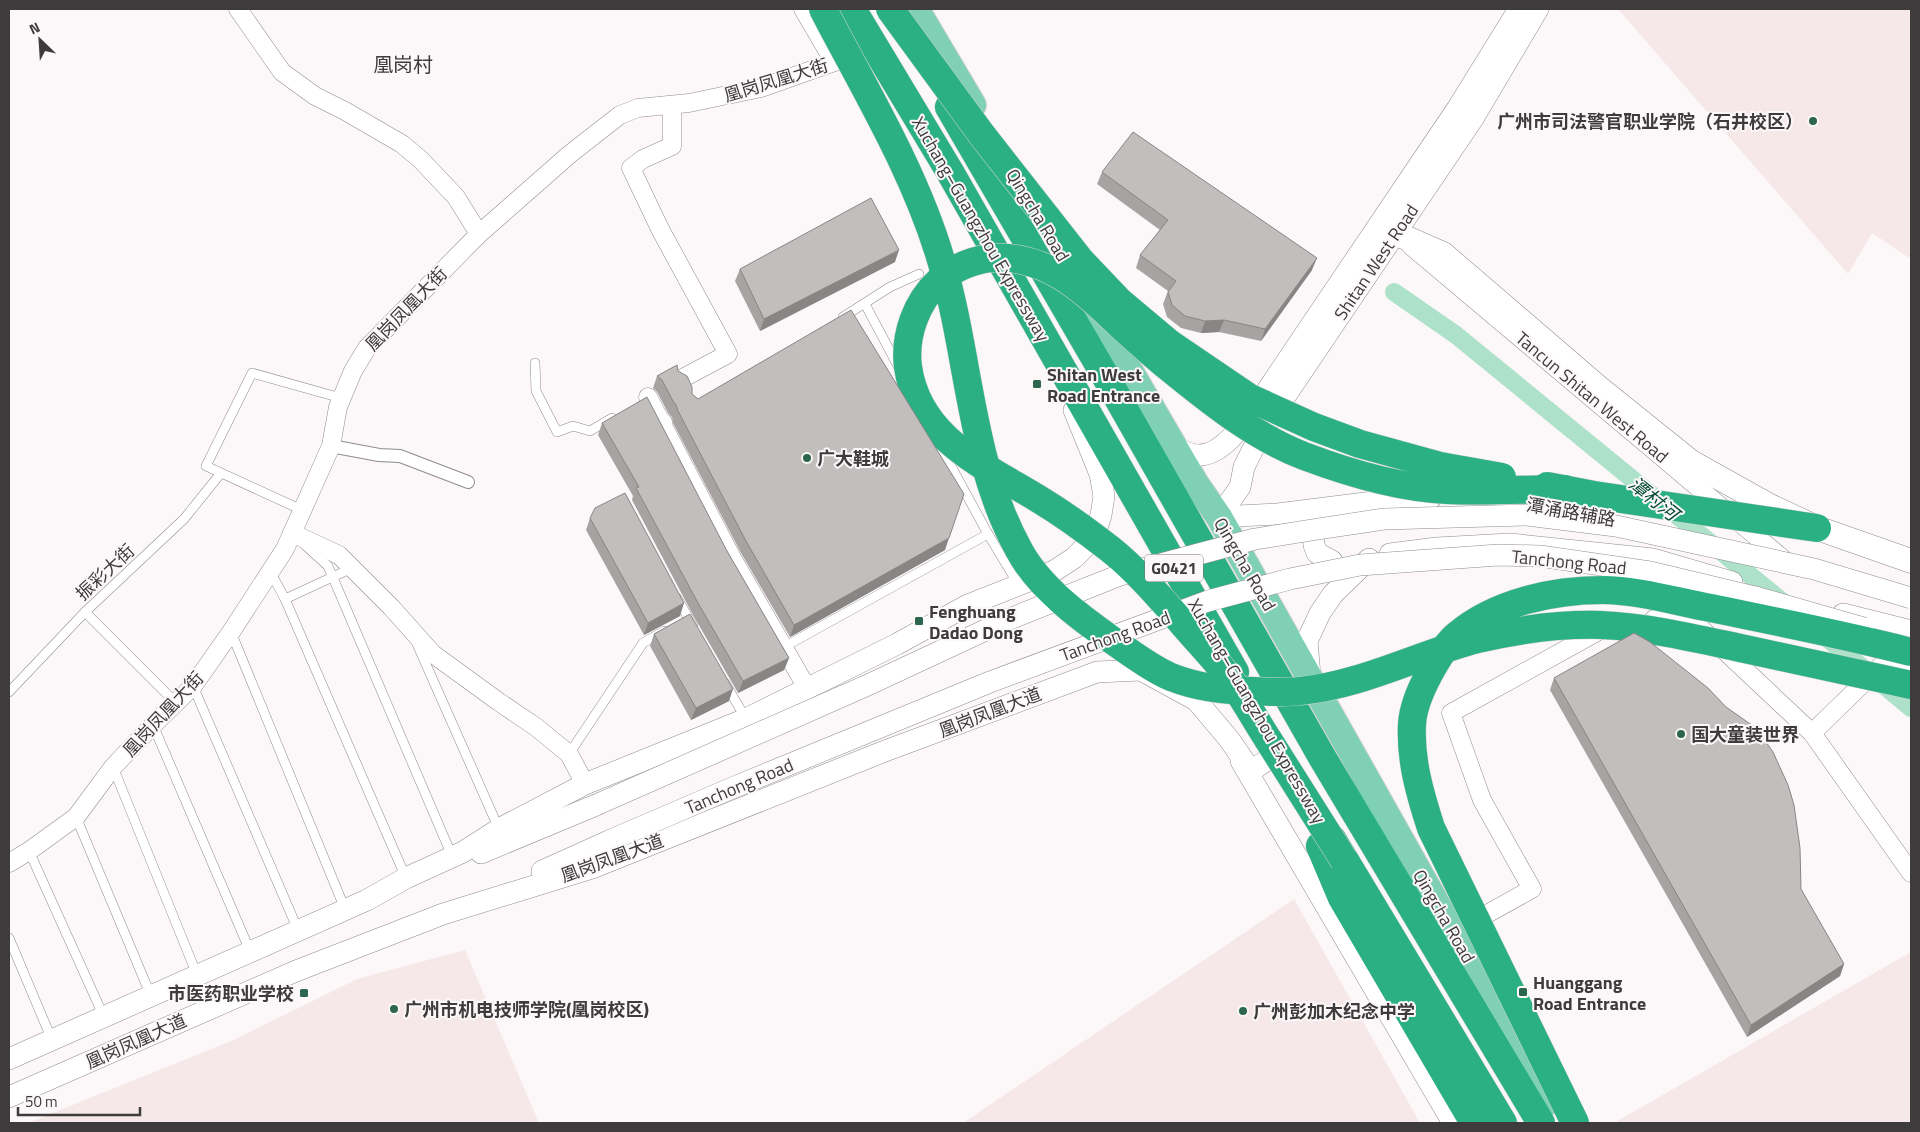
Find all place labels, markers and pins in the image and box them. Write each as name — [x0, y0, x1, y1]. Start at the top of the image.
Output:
place label: 广州市司法警官职业学院（石井校区） — [1497, 108, 1803, 135]
marker: 广州市司法警官职业学院（石井校区） — [1807, 115, 1819, 127]
place label: Shitan West Road Entrance — [1047, 361, 1160, 409]
marker: Shitan West Road Entrance — [1031, 378, 1043, 390]
place label: 广大鞋城 — [817, 445, 889, 472]
marker: 广大鞋城 — [801, 452, 813, 464]
place label: Fenghuang Dadao Dong — [929, 598, 1023, 646]
marker: Fenghuang Dadao Dong — [913, 615, 925, 627]
place label: 国大童装世界 — [1691, 721, 1799, 748]
marker: 国大童装世界 — [1675, 728, 1687, 740]
place label: Huanggang Road Entrance — [1533, 969, 1646, 1017]
place label: 市医药职业学校 — [168, 980, 294, 1007]
marker: Huanggang Road Entrance — [1517, 986, 1529, 998]
marker: 市医药职业学校 — [298, 987, 310, 999]
place label: 广州市机电技师学院(凰岗校区) — [404, 996, 649, 1023]
place label: 广州彭加木纪念中学 — [1253, 998, 1415, 1025]
marker: 广州市机电技师学院(凰岗校区) — [388, 1003, 400, 1015]
marker: 广州彭加木纪念中学 — [1237, 1005, 1249, 1017]

